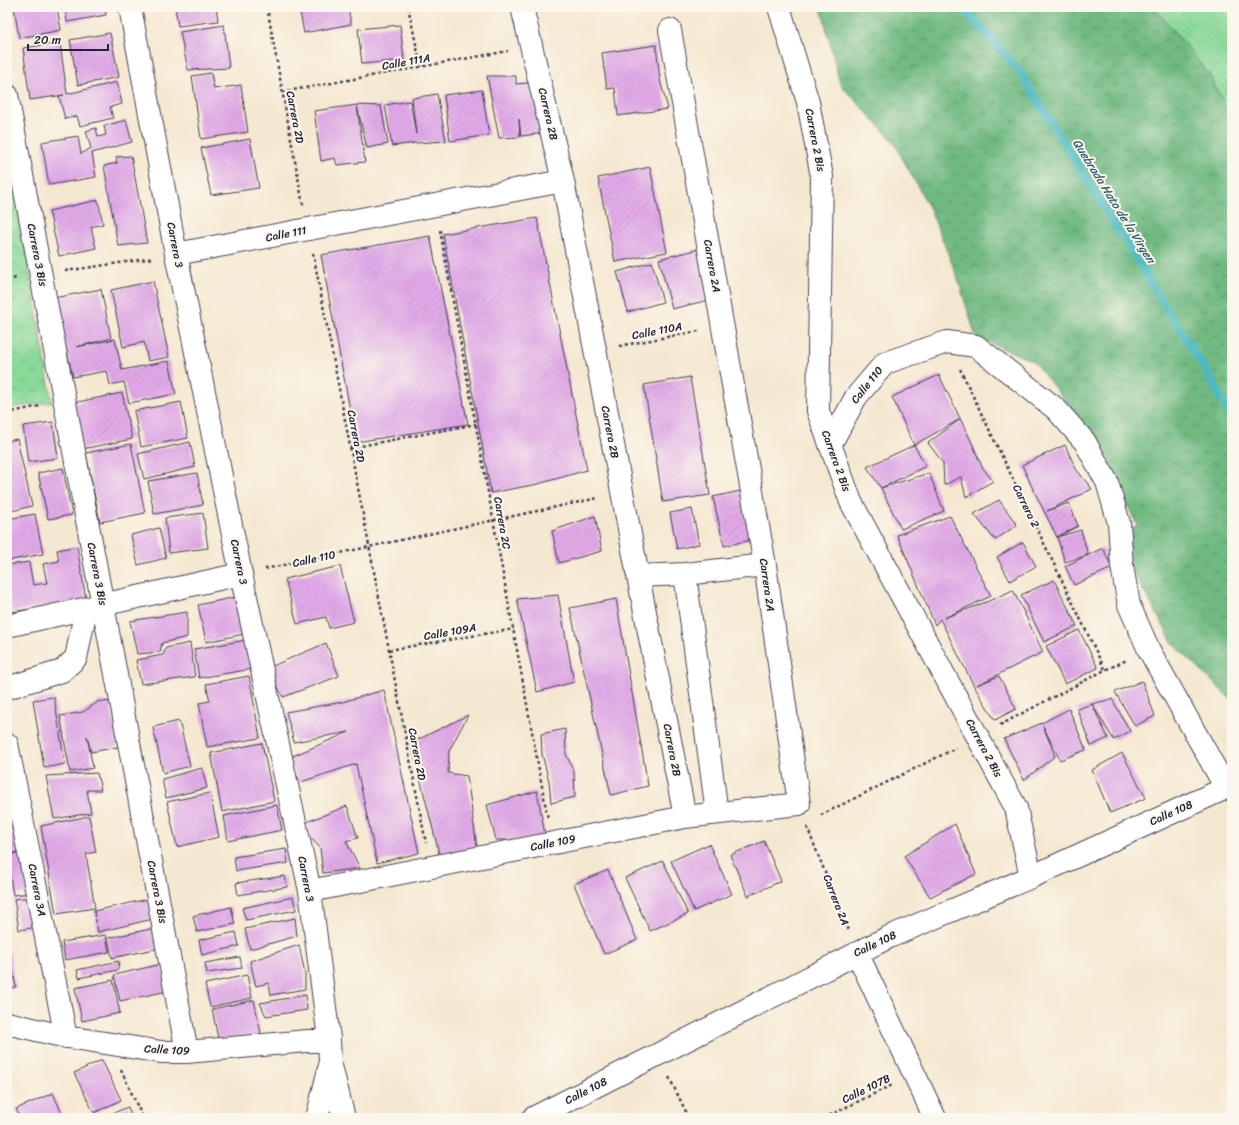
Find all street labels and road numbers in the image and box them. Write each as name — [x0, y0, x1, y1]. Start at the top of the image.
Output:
street label: Calle 111A — [380, 48, 432, 76]
street label: Carrera 2B — [533, 86, 563, 142]
street label: Carrera 2D — [281, 89, 309, 145]
street label: Carrera 2 Bis — [800, 107, 831, 174]
street label: Carrera 3 — [161, 221, 189, 269]
street label: Calle 111 — [264, 221, 308, 247]
street label: Carrera 3 Bis — [22, 222, 53, 289]
street label: Carrera 2A — [698, 238, 726, 294]
street label: Calle 110A — [630, 317, 684, 345]
street label: Calle 110 — [846, 362, 888, 408]
street label: Carrera 2B — [596, 404, 624, 460]
street label: Carrera 2D — [342, 408, 370, 464]
street label: Carrera 2 Bis — [816, 428, 856, 495]
street label: Carrera 2 — [1007, 481, 1045, 532]
street label: Carrera 2C — [488, 495, 516, 551]
street label: Carrera 3 — [225, 538, 253, 586]
street label: Carrera 3 Bis — [82, 541, 113, 608]
street label: Calle 110 — [291, 545, 337, 573]
street label: Carrera 2A — [754, 557, 780, 613]
street label: Calle 109A — [422, 618, 478, 646]
street label: Carrera 2 Bis — [961, 715, 1008, 782]
street label: Carrera 2B — [658, 722, 686, 778]
street label: Carrera 2D — [403, 726, 431, 782]
street label: Calle 108 — [1146, 795, 1196, 831]
street label: Calle 109 — [529, 829, 577, 857]
street label: Carrera 3 — [292, 855, 320, 903]
street label: Carrera 3 Bis — [142, 859, 173, 926]
street label: Carrera 3A — [23, 862, 51, 918]
street label: Carrera 2A — [818, 872, 854, 928]
street label: Calle 108 — [850, 926, 900, 962]
street label: Calle 109 — [144, 1039, 191, 1061]
street label: Calle 107B — [838, 1069, 894, 1109]
street label: Calle 108 — [561, 1072, 611, 1110]

